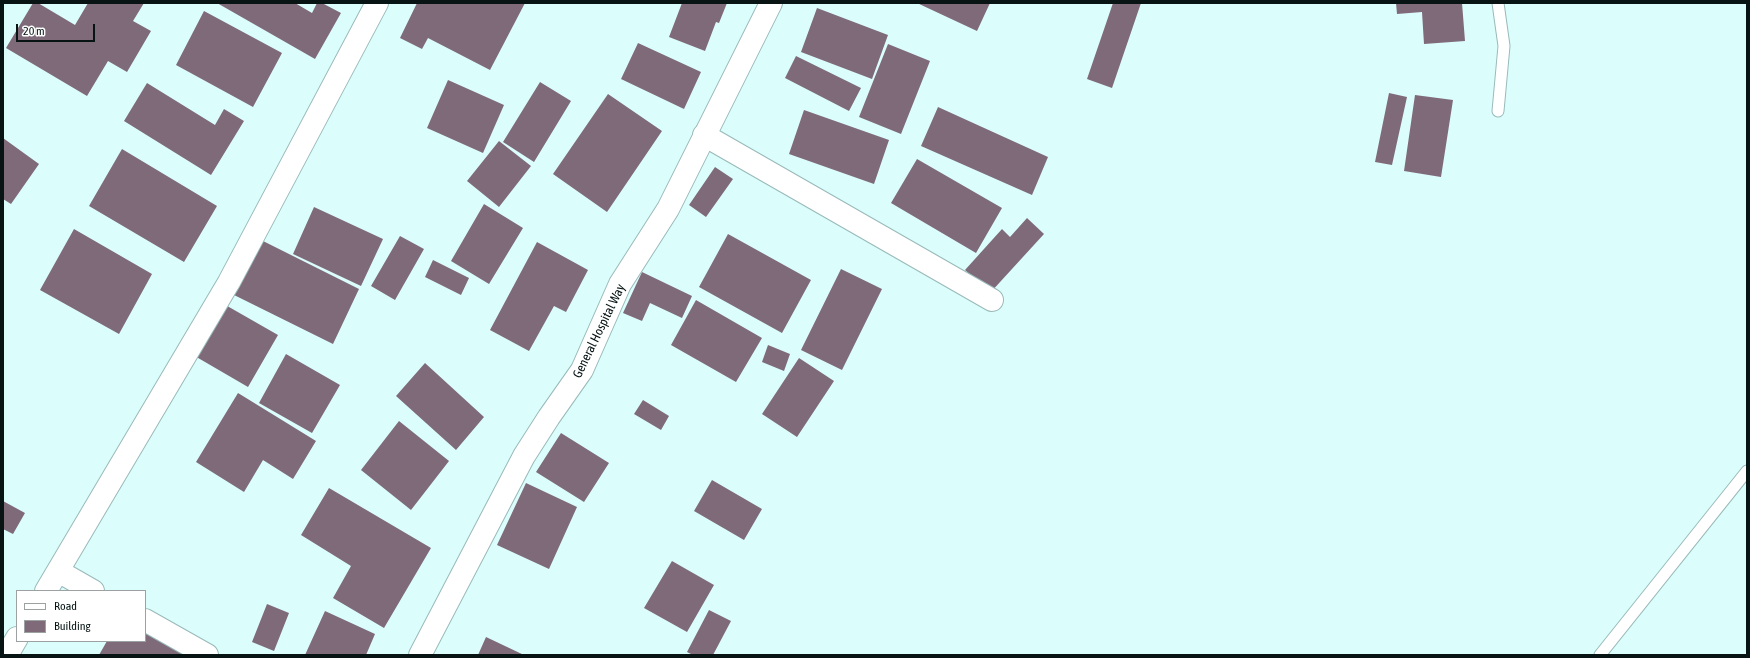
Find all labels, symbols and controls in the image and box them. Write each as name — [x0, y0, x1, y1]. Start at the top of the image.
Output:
scale bar — [18, 16, 97, 42]
text: 20 m — [23, 24, 45, 38]
street label: General Hospital Way — [569, 281, 629, 381]
legend — [16, 590, 146, 642]
text: Road — [54, 599, 77, 613]
text: Building — [54, 619, 91, 633]

